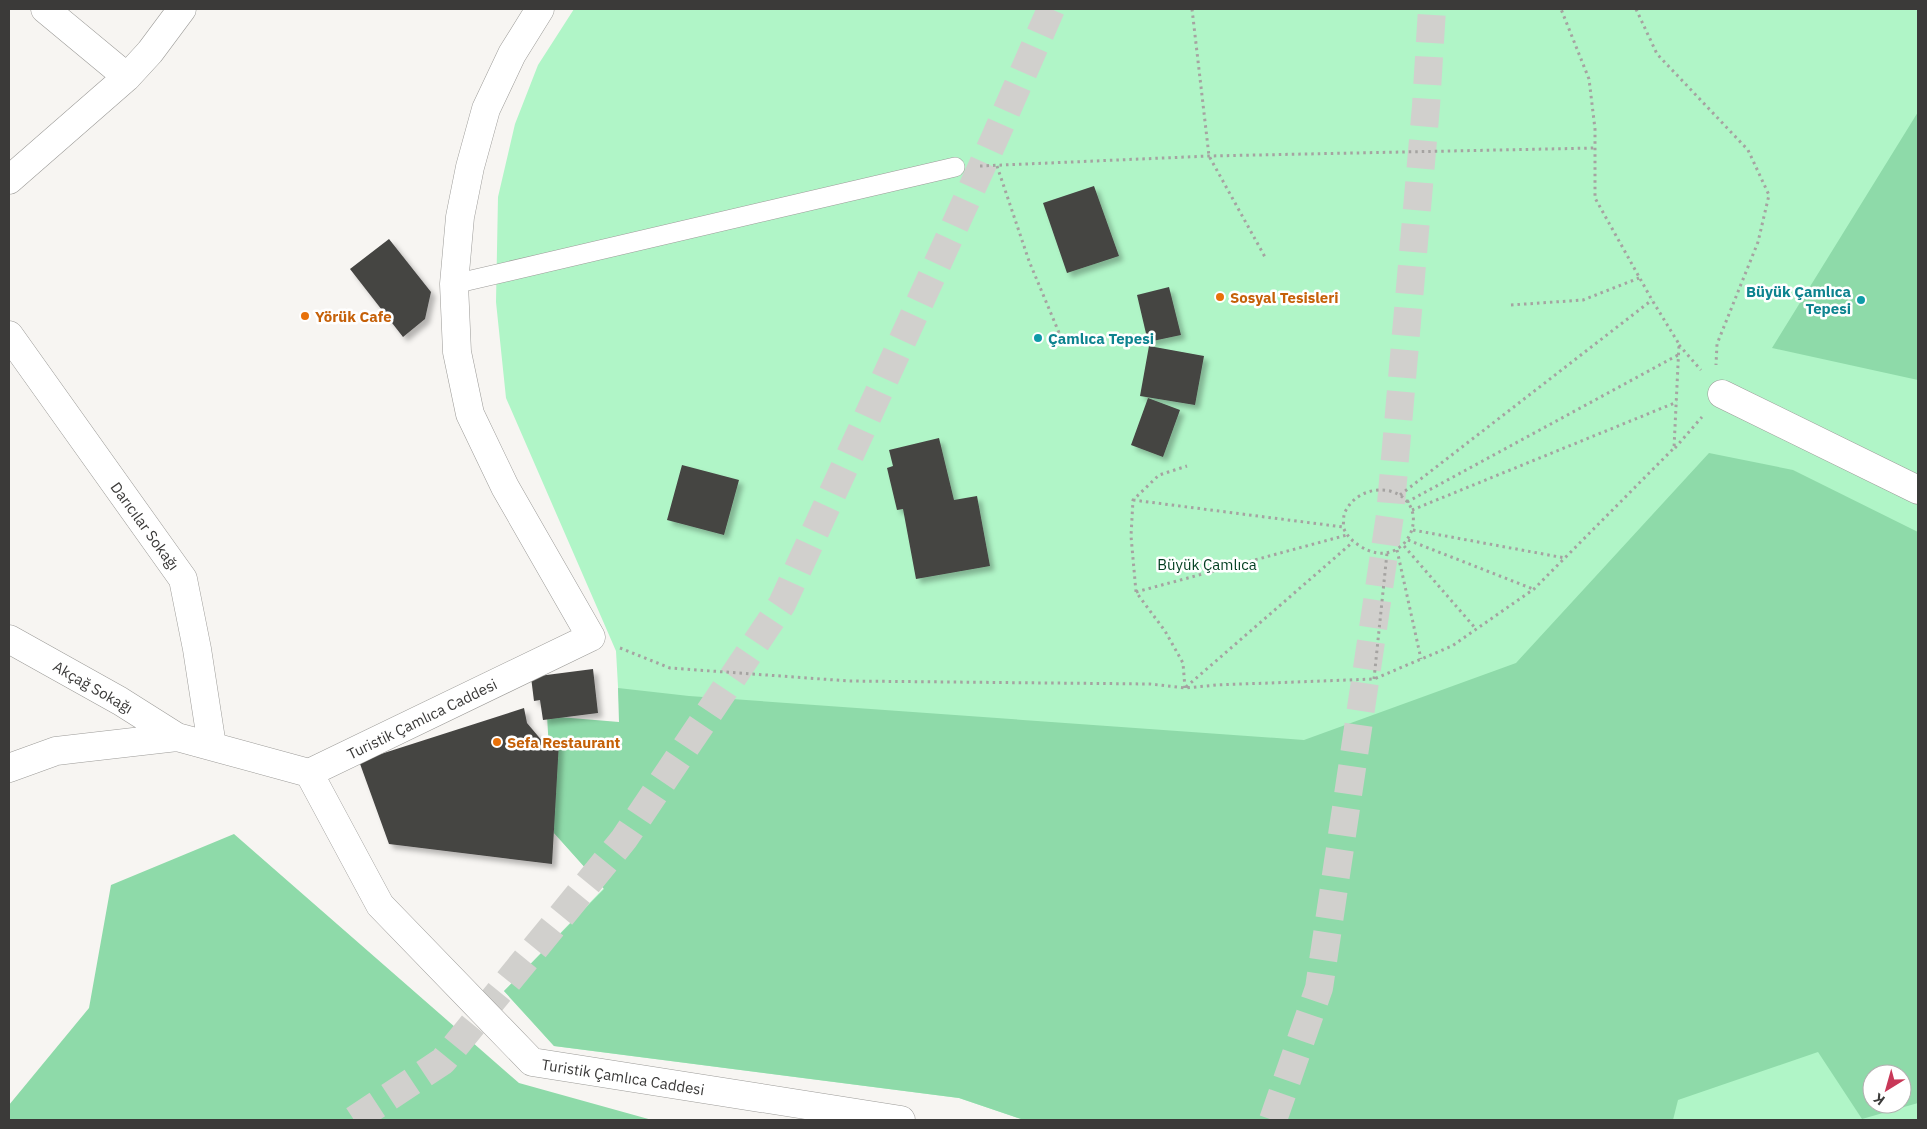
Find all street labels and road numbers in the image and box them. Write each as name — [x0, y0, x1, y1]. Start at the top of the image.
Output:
street label: Darıcılar Sokağı — [107, 478, 183, 574]
street label: Akçağ Sokağı — [50, 657, 136, 717]
street label: Turistik Çamlıca Caddesi — [344, 674, 500, 764]
street label: Turistik Çamlıca Caddesi — [540, 1055, 706, 1099]

